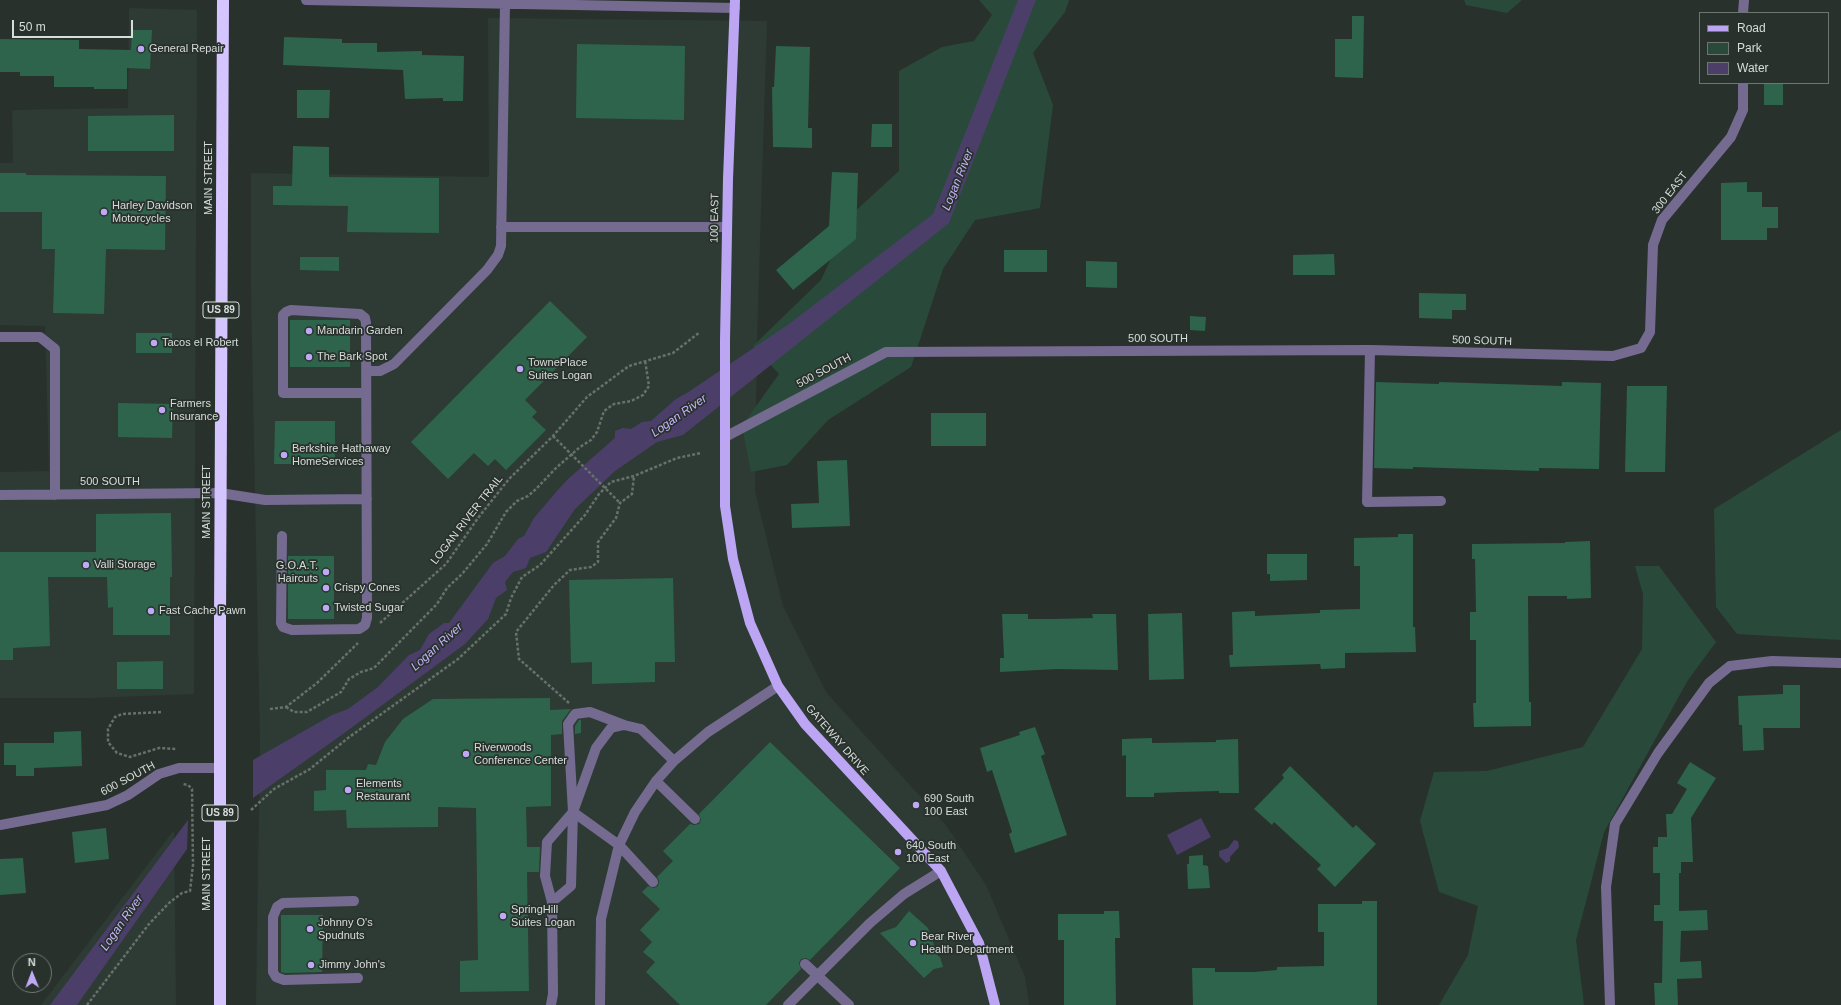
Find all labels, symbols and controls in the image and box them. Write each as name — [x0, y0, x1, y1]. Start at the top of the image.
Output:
scale bar — [14, 12, 135, 38]
legend — [1699, 12, 1829, 84]
text: 50 m — [19, 20, 46, 34]
text: Road — [1737, 21, 1766, 35]
text: Park — [1737, 41, 1762, 55]
place label: General Repair — [149, 42, 224, 56]
marker: General Repair — [136, 44, 146, 54]
text: Water — [1737, 61, 1769, 75]
street label: MAIN STREET — [202, 141, 216, 215]
water label: Logan River — [939, 147, 977, 213]
street label: 300 EAST — [1649, 169, 1691, 217]
street label: 100 EAST — [708, 193, 722, 243]
place label: Harley Davidson Motorcycles — [112, 199, 193, 225]
marker: Harley Davidson Motorcycles — [99, 207, 109, 217]
road number: US 89 — [203, 302, 239, 318]
place label: Mandarin Garden — [317, 324, 403, 338]
marker: Mandarin Garden — [304, 326, 314, 336]
street label: 500 SOUTH — [1128, 332, 1188, 346]
street label: 500 SOUTH — [1452, 333, 1512, 349]
place label: Tacos el Robert — [162, 336, 238, 350]
marker: Tacos el Robert — [149, 338, 159, 348]
place label: The Bark Spot — [317, 350, 387, 364]
street label: 500 SOUTH — [794, 351, 854, 391]
marker: The Bark Spot — [304, 352, 314, 362]
place label: TownePlace Suites Logan — [528, 356, 592, 382]
marker: TownePlace Suites Logan — [515, 364, 525, 374]
water label: Logan River — [648, 392, 710, 440]
place label: Farmers Insurance — [170, 397, 218, 423]
marker: Farmers Insurance — [157, 405, 167, 415]
place label: Berkshire Hathaway HomeServices — [292, 442, 390, 468]
marker: Berkshire Hathaway HomeServices — [279, 450, 289, 460]
street label: MAIN STREET — [200, 465, 214, 539]
street label: LOGAN RIVER TRAIL — [428, 473, 506, 567]
street label: 500 SOUTH — [80, 475, 140, 489]
place label: Valli Storage — [94, 558, 156, 572]
place label: G.O.A.T. Haircuts — [276, 559, 318, 585]
marker: Valli Storage — [81, 560, 91, 570]
marker: G.O.A.T. Haircuts — [321, 567, 331, 577]
place label: Crispy Cones — [334, 581, 400, 595]
marker: Crispy Cones — [321, 583, 331, 593]
place label: Twisted Sugar — [334, 601, 404, 615]
marker: Twisted Sugar — [321, 603, 331, 613]
place label: Fast Cache Pawn — [159, 604, 246, 618]
marker: Fast Cache Pawn — [146, 606, 156, 616]
water label: Logan River — [408, 620, 466, 674]
street label: GATEWAY DRIVE — [803, 702, 871, 778]
place label: Riverwoods Conference Center — [474, 741, 567, 767]
marker: Riverwoods Conference Center — [461, 749, 471, 759]
street label: 600 SOUTH — [98, 759, 158, 799]
place label: Elements Restaurant — [356, 777, 410, 803]
marker: Elements Restaurant — [343, 785, 353, 795]
place label: 690 South 100 East — [924, 792, 974, 818]
marker: 690 South 100 East — [911, 800, 921, 810]
road number: US 89 — [202, 805, 238, 821]
street label: MAIN STREET — [200, 837, 214, 911]
place label: 640 South 100 East — [906, 839, 956, 865]
marker: 640 South 100 East — [893, 847, 903, 857]
water label: Logan River — [98, 892, 146, 954]
place label: SpringHill Suites Logan — [511, 903, 575, 929]
marker: SpringHill Suites Logan — [498, 911, 508, 921]
place label: Johnny O's Spudnuts — [318, 916, 373, 942]
marker: Johnny O's Spudnuts — [305, 924, 315, 934]
place label: Bear River Health Department — [921, 930, 1013, 956]
marker: Bear River Health Department — [908, 938, 918, 948]
north arrow — [12, 953, 52, 993]
text: N — [28, 956, 36, 968]
place label: Jimmy John's — [319, 958, 385, 972]
marker: Jimmy John's — [306, 960, 316, 970]

